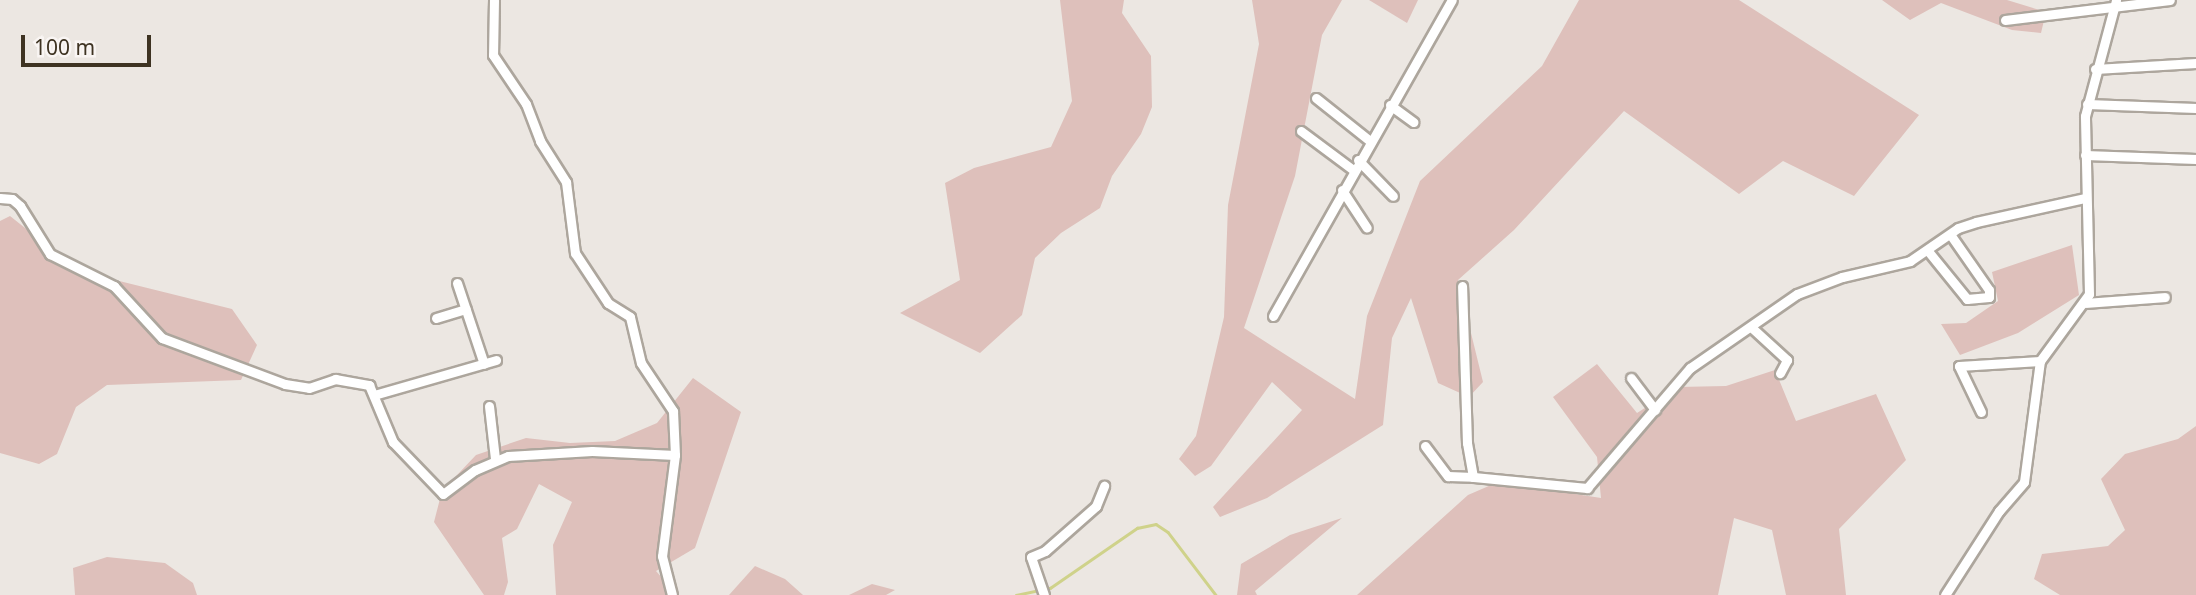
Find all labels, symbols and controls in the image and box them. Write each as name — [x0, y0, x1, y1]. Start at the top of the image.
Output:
scale bar — [24, 21, 154, 65]
text: 100 m — [34, 33, 95, 61]

